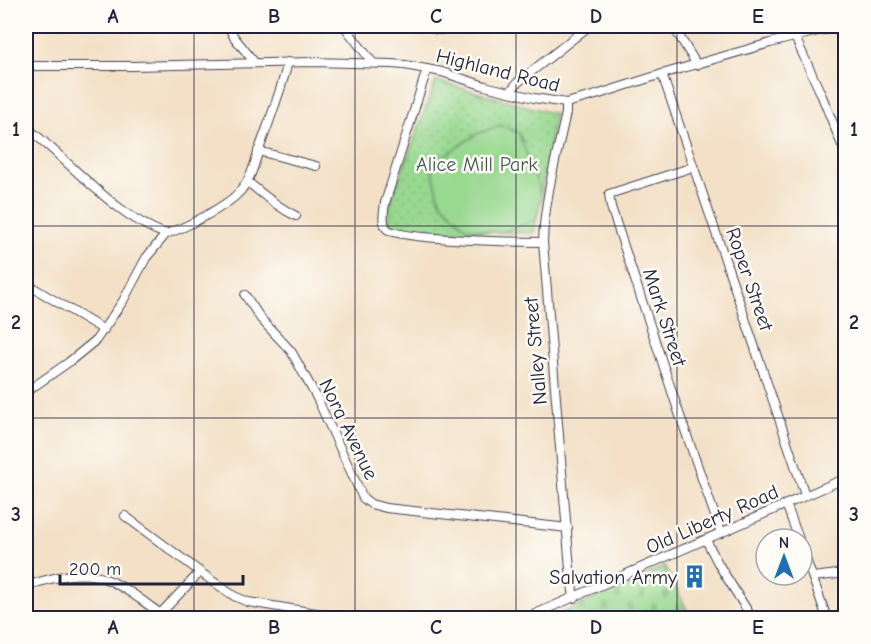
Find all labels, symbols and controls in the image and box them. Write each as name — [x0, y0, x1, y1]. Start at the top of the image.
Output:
text: A — [107, 5, 119, 28]
text: B — [268, 5, 280, 28]
text: C — [430, 5, 442, 28]
text: D — [590, 5, 602, 28]
text: E — [752, 5, 764, 28]
street label: Highland Road — [434, 44, 562, 97]
text: 1 — [12, 118, 20, 141]
text: 1 — [850, 118, 858, 141]
park label: Alice Mill Park — [416, 153, 538, 176]
street label: Roper Street — [721, 225, 778, 335]
street label: Mark Street — [638, 265, 692, 370]
street label: Nalley Street — [519, 295, 552, 406]
text: 2 — [11, 311, 21, 334]
text: 2 — [849, 311, 859, 334]
street label: Nora Avenue — [314, 375, 383, 483]
street label: Old Liberty Road — [643, 480, 782, 559]
text: 3 — [11, 503, 21, 526]
text: 3 — [849, 503, 859, 526]
north arrow — [754, 527, 814, 587]
text: N — [779, 534, 789, 552]
scale bar — [60, 548, 243, 586]
text: 200 m — [69, 559, 121, 580]
building icon: Salvation Army — [682, 564, 708, 590]
place label: Salvation Army — [549, 566, 677, 589]
text: A — [107, 616, 119, 639]
text: B — [268, 616, 280, 639]
text: C — [430, 616, 442, 639]
text: D — [590, 616, 602, 639]
text: E — [752, 616, 764, 639]

